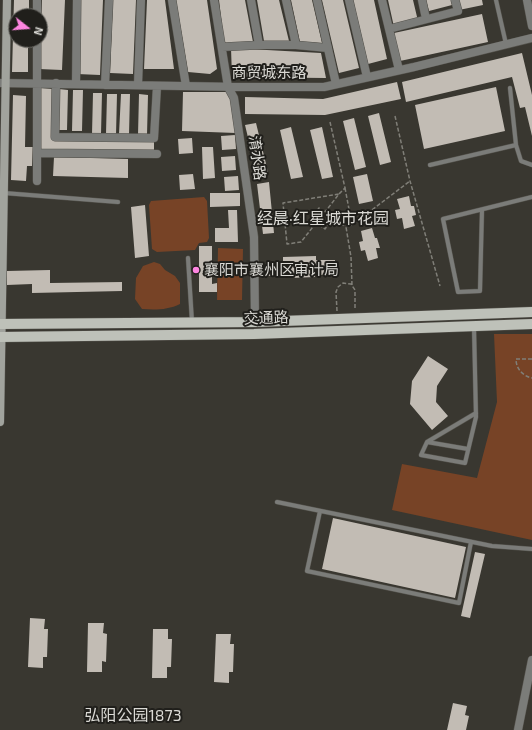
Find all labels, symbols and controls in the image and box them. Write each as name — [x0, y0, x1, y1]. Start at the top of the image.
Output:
north arrow — [8, 8, 48, 48]
text: N — [32, 26, 46, 37]
street label: 商贸城东路 — [232, 64, 306, 82]
street label: 淯水路 — [245, 134, 269, 182]
district label: 经晨·红星城市花园 — [257, 209, 389, 229]
place label: 襄阳市襄州区审计局 — [204, 261, 339, 279]
marker: 襄阳市襄州区审计局 — [191, 265, 201, 275]
street label: 交通路 — [243, 308, 289, 328]
district label: 弘阳公园1873 — [84, 706, 182, 726]

